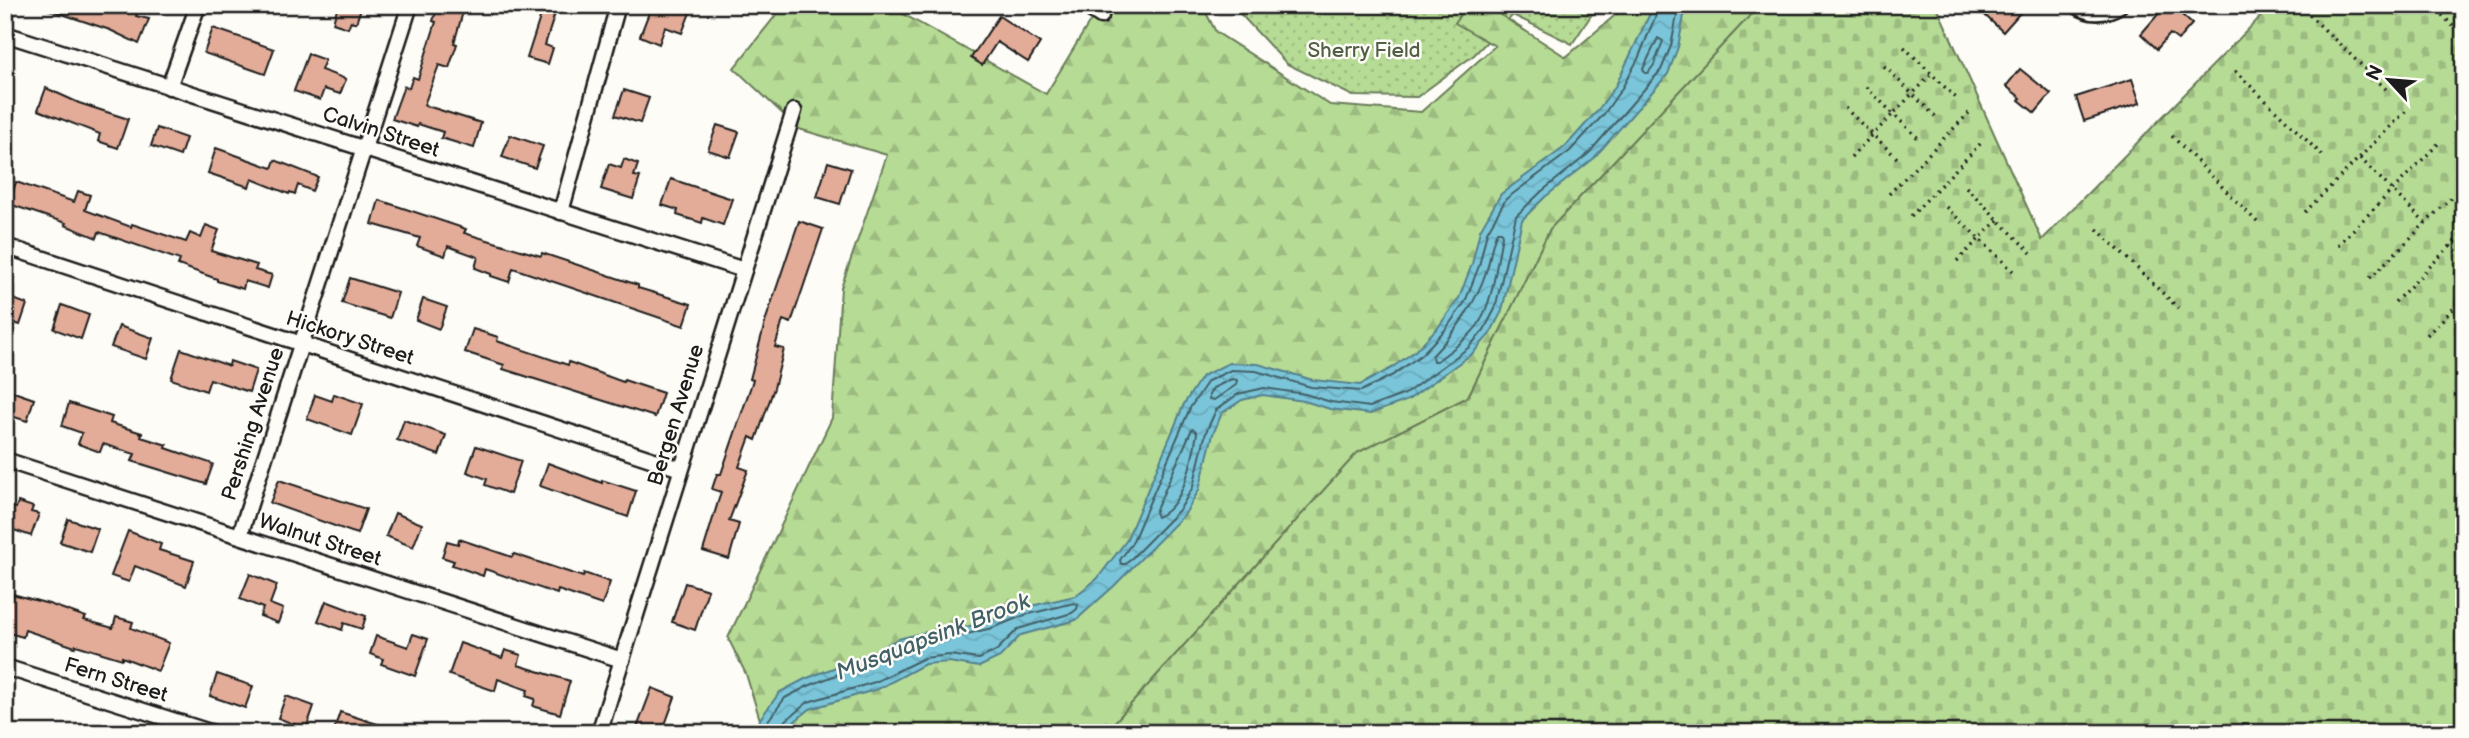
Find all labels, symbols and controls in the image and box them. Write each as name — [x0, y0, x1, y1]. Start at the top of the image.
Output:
park label: Sherry Field — [1307, 38, 1421, 63]
north arrow — [2354, 46, 2424, 116]
text: N — [2362, 62, 2389, 85]
street label: Calvin Street — [319, 101, 443, 163]
street label: Hickory Street — [283, 306, 418, 371]
street label: Bergen Avenue — [643, 341, 709, 489]
street label: Pershing Avenue — [216, 344, 290, 504]
street label: Walnut Street — [256, 508, 385, 572]
water label: Musquapsink Brook — [832, 587, 1035, 687]
street label: Fern Street — [61, 652, 171, 708]

